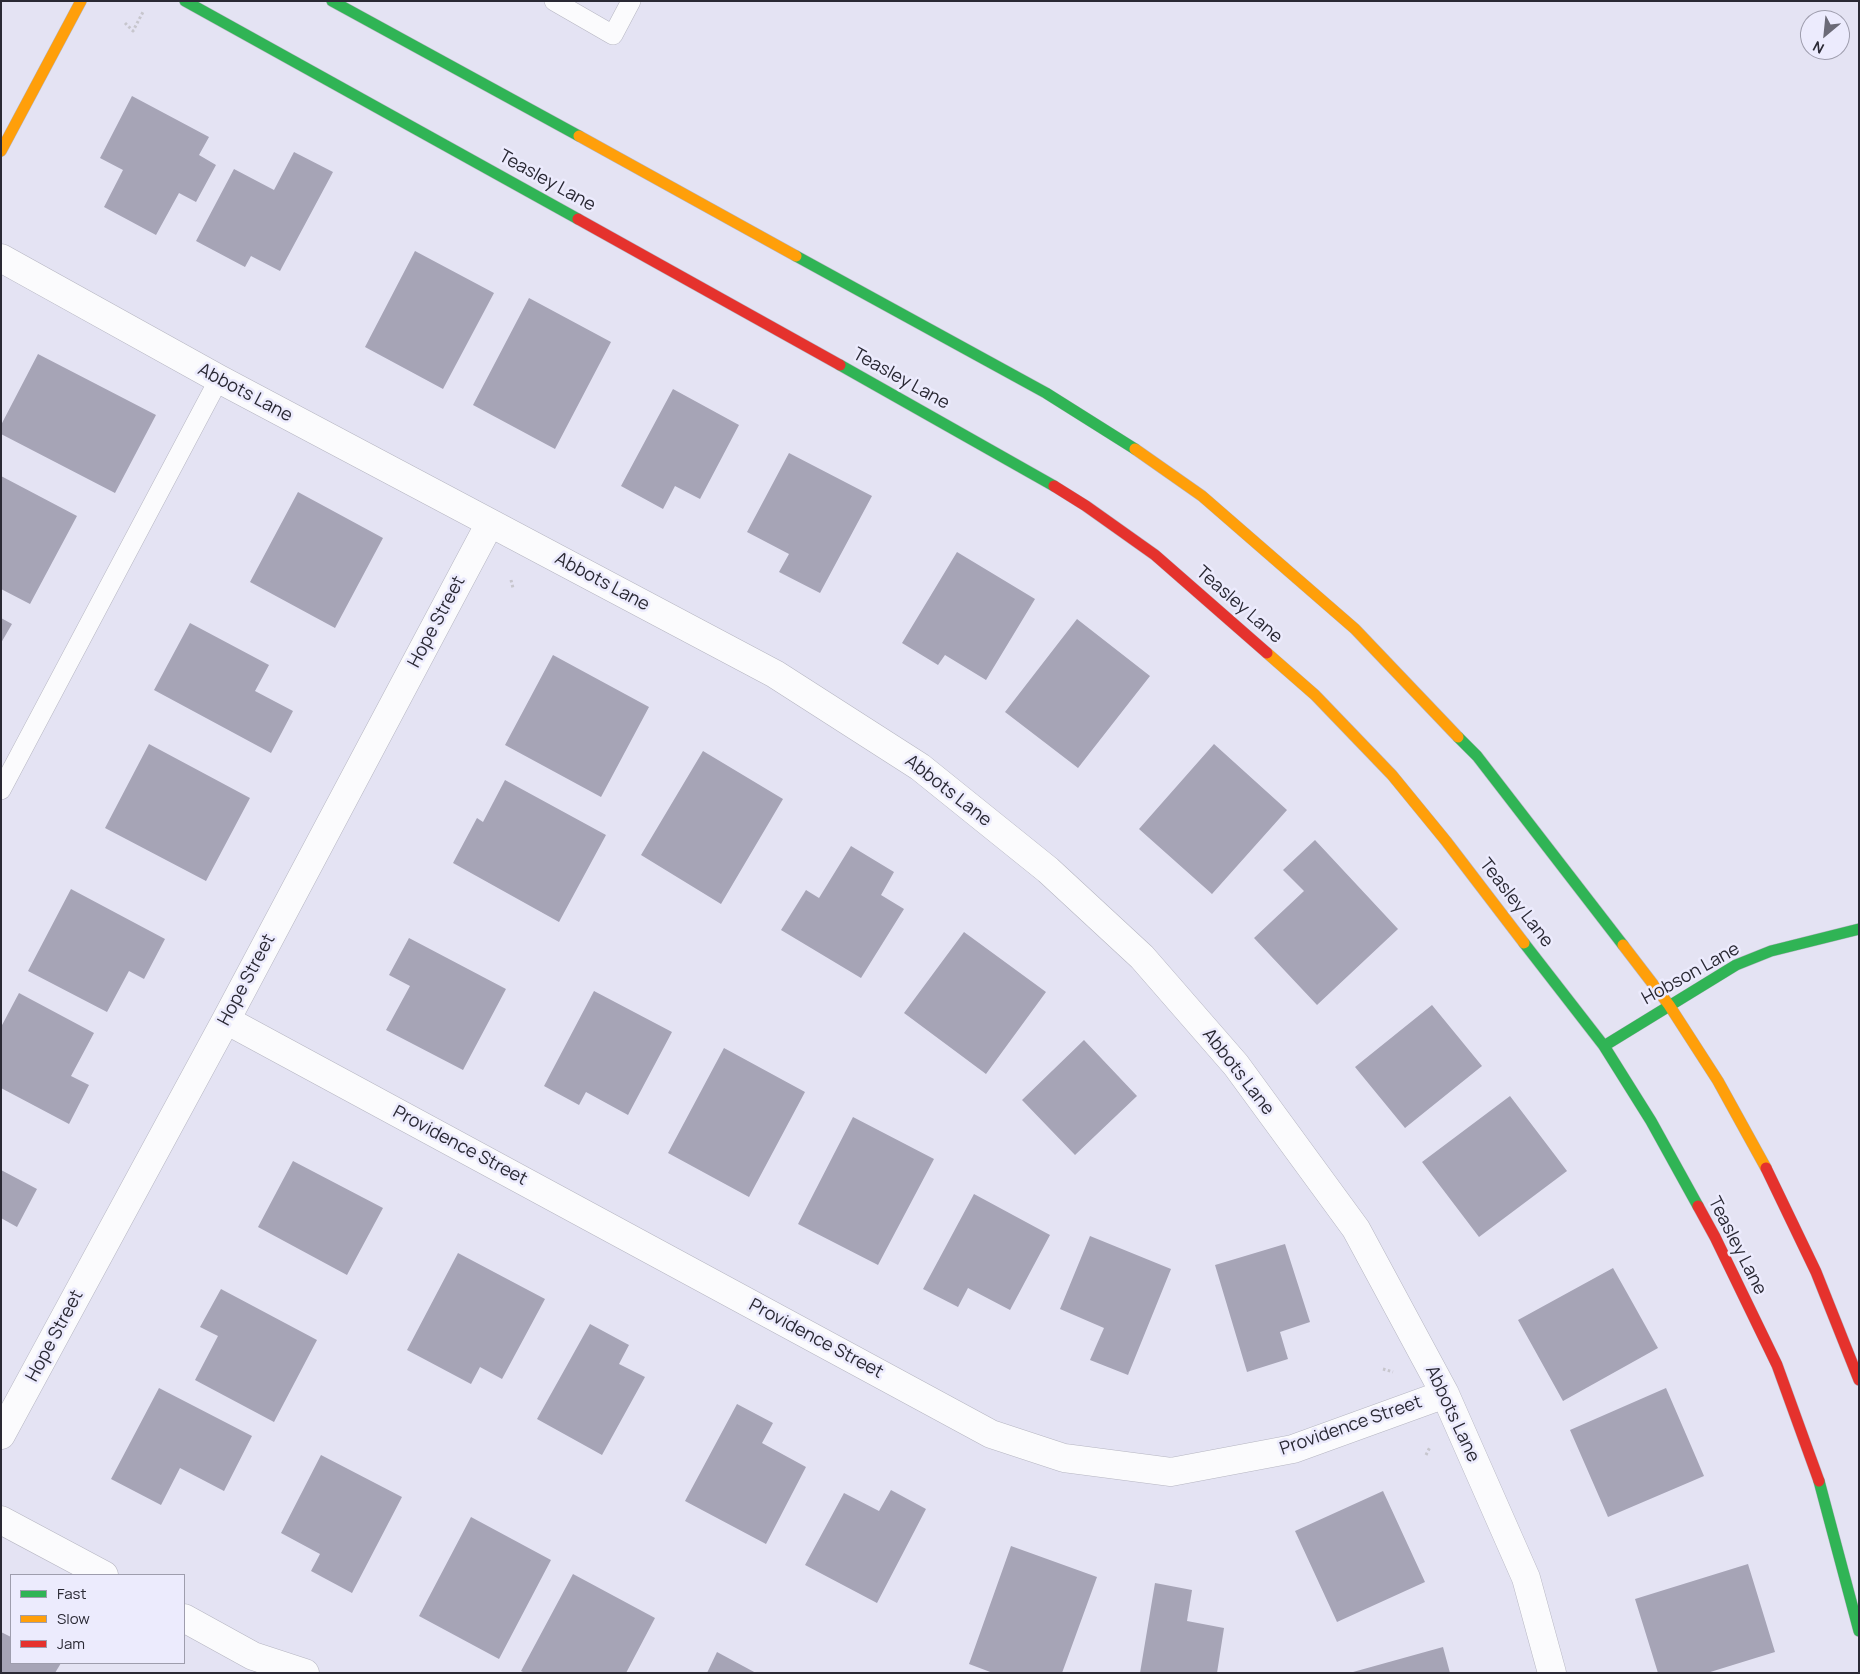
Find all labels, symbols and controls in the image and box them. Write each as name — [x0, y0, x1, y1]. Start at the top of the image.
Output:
north arrow — [1800, 10, 1850, 60]
text: N — [1809, 37, 1827, 59]
street label: Teasley Lane — [495, 146, 599, 216]
street label: Teasley Lane — [849, 344, 953, 414]
street label: Abbots Lane — [194, 359, 296, 427]
street label: Abbots Lane — [551, 548, 653, 616]
street label: Teasley Lane — [1192, 562, 1286, 648]
street label: Hope Street — [404, 573, 470, 671]
street label: Abbots Lane — [900, 750, 996, 832]
street label: Teasley Lane — [1475, 854, 1557, 952]
street label: Hope Street — [214, 931, 280, 1029]
street label: Hobson Lane — [1638, 938, 1744, 1010]
street label: Abbots Lane — [1197, 1024, 1279, 1120]
street label: Providence Street — [389, 1101, 531, 1191]
street label: Teasley Lane — [1703, 1193, 1771, 1299]
street label: Hope Street — [22, 1287, 88, 1385]
street label: Providence Street — [745, 1294, 887, 1384]
street label: Abbots Lane — [1420, 1362, 1484, 1466]
street label: Providence Street — [1277, 1392, 1425, 1460]
legend — [10, 1574, 185, 1664]
text: Fast — [57, 1583, 86, 1604]
text: Slow — [57, 1608, 90, 1629]
text: Jam — [57, 1633, 85, 1654]

